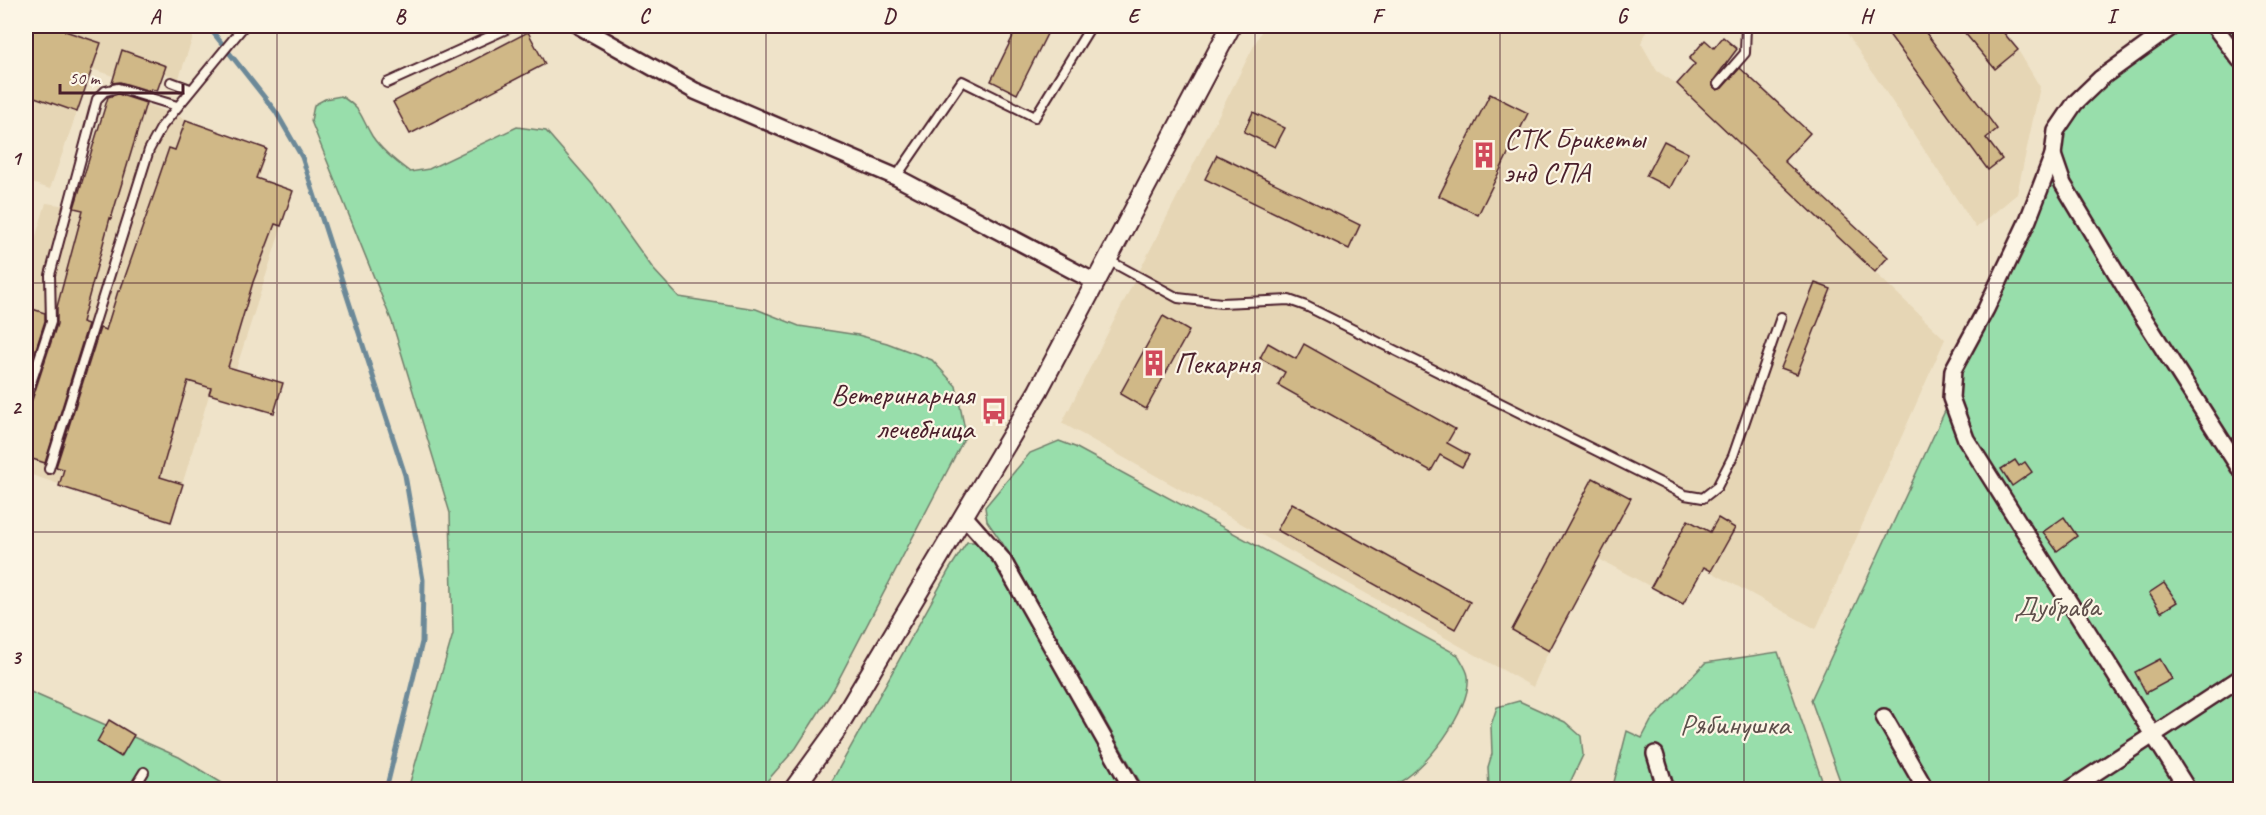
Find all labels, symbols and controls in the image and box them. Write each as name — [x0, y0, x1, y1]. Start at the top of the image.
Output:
text: A — [150, 4, 162, 29]
text: B — [395, 4, 407, 29]
text: C — [639, 4, 651, 29]
text: D — [883, 4, 897, 29]
text: E — [1128, 4, 1142, 29]
text: F — [1372, 4, 1386, 29]
text: G — [1617, 4, 1630, 29]
text: H — [1860, 4, 1875, 29]
text: I — [2107, 4, 2120, 29]
scale bar — [60, 57, 183, 95]
text: 50 m — [69, 67, 102, 89]
place label: СТК Брикеты энд СПА — [1504, 119, 1647, 191]
building icon: СТК Брикеты энд СПА — [1469, 140, 1499, 170]
text: 1 — [12, 146, 23, 171]
place label: Пекарня — [1174, 344, 1262, 382]
building icon: Пекарня — [1139, 348, 1169, 378]
place label: Ветеринарная лечебница — [831, 375, 977, 447]
text: 2 — [12, 395, 23, 420]
bus stop icon: Ветеринарная лечебница — [979, 396, 1009, 426]
park label: Дубрава — [2014, 587, 2103, 625]
text: 3 — [12, 645, 23, 670]
park label: Рябинушка — [1680, 705, 1792, 743]

